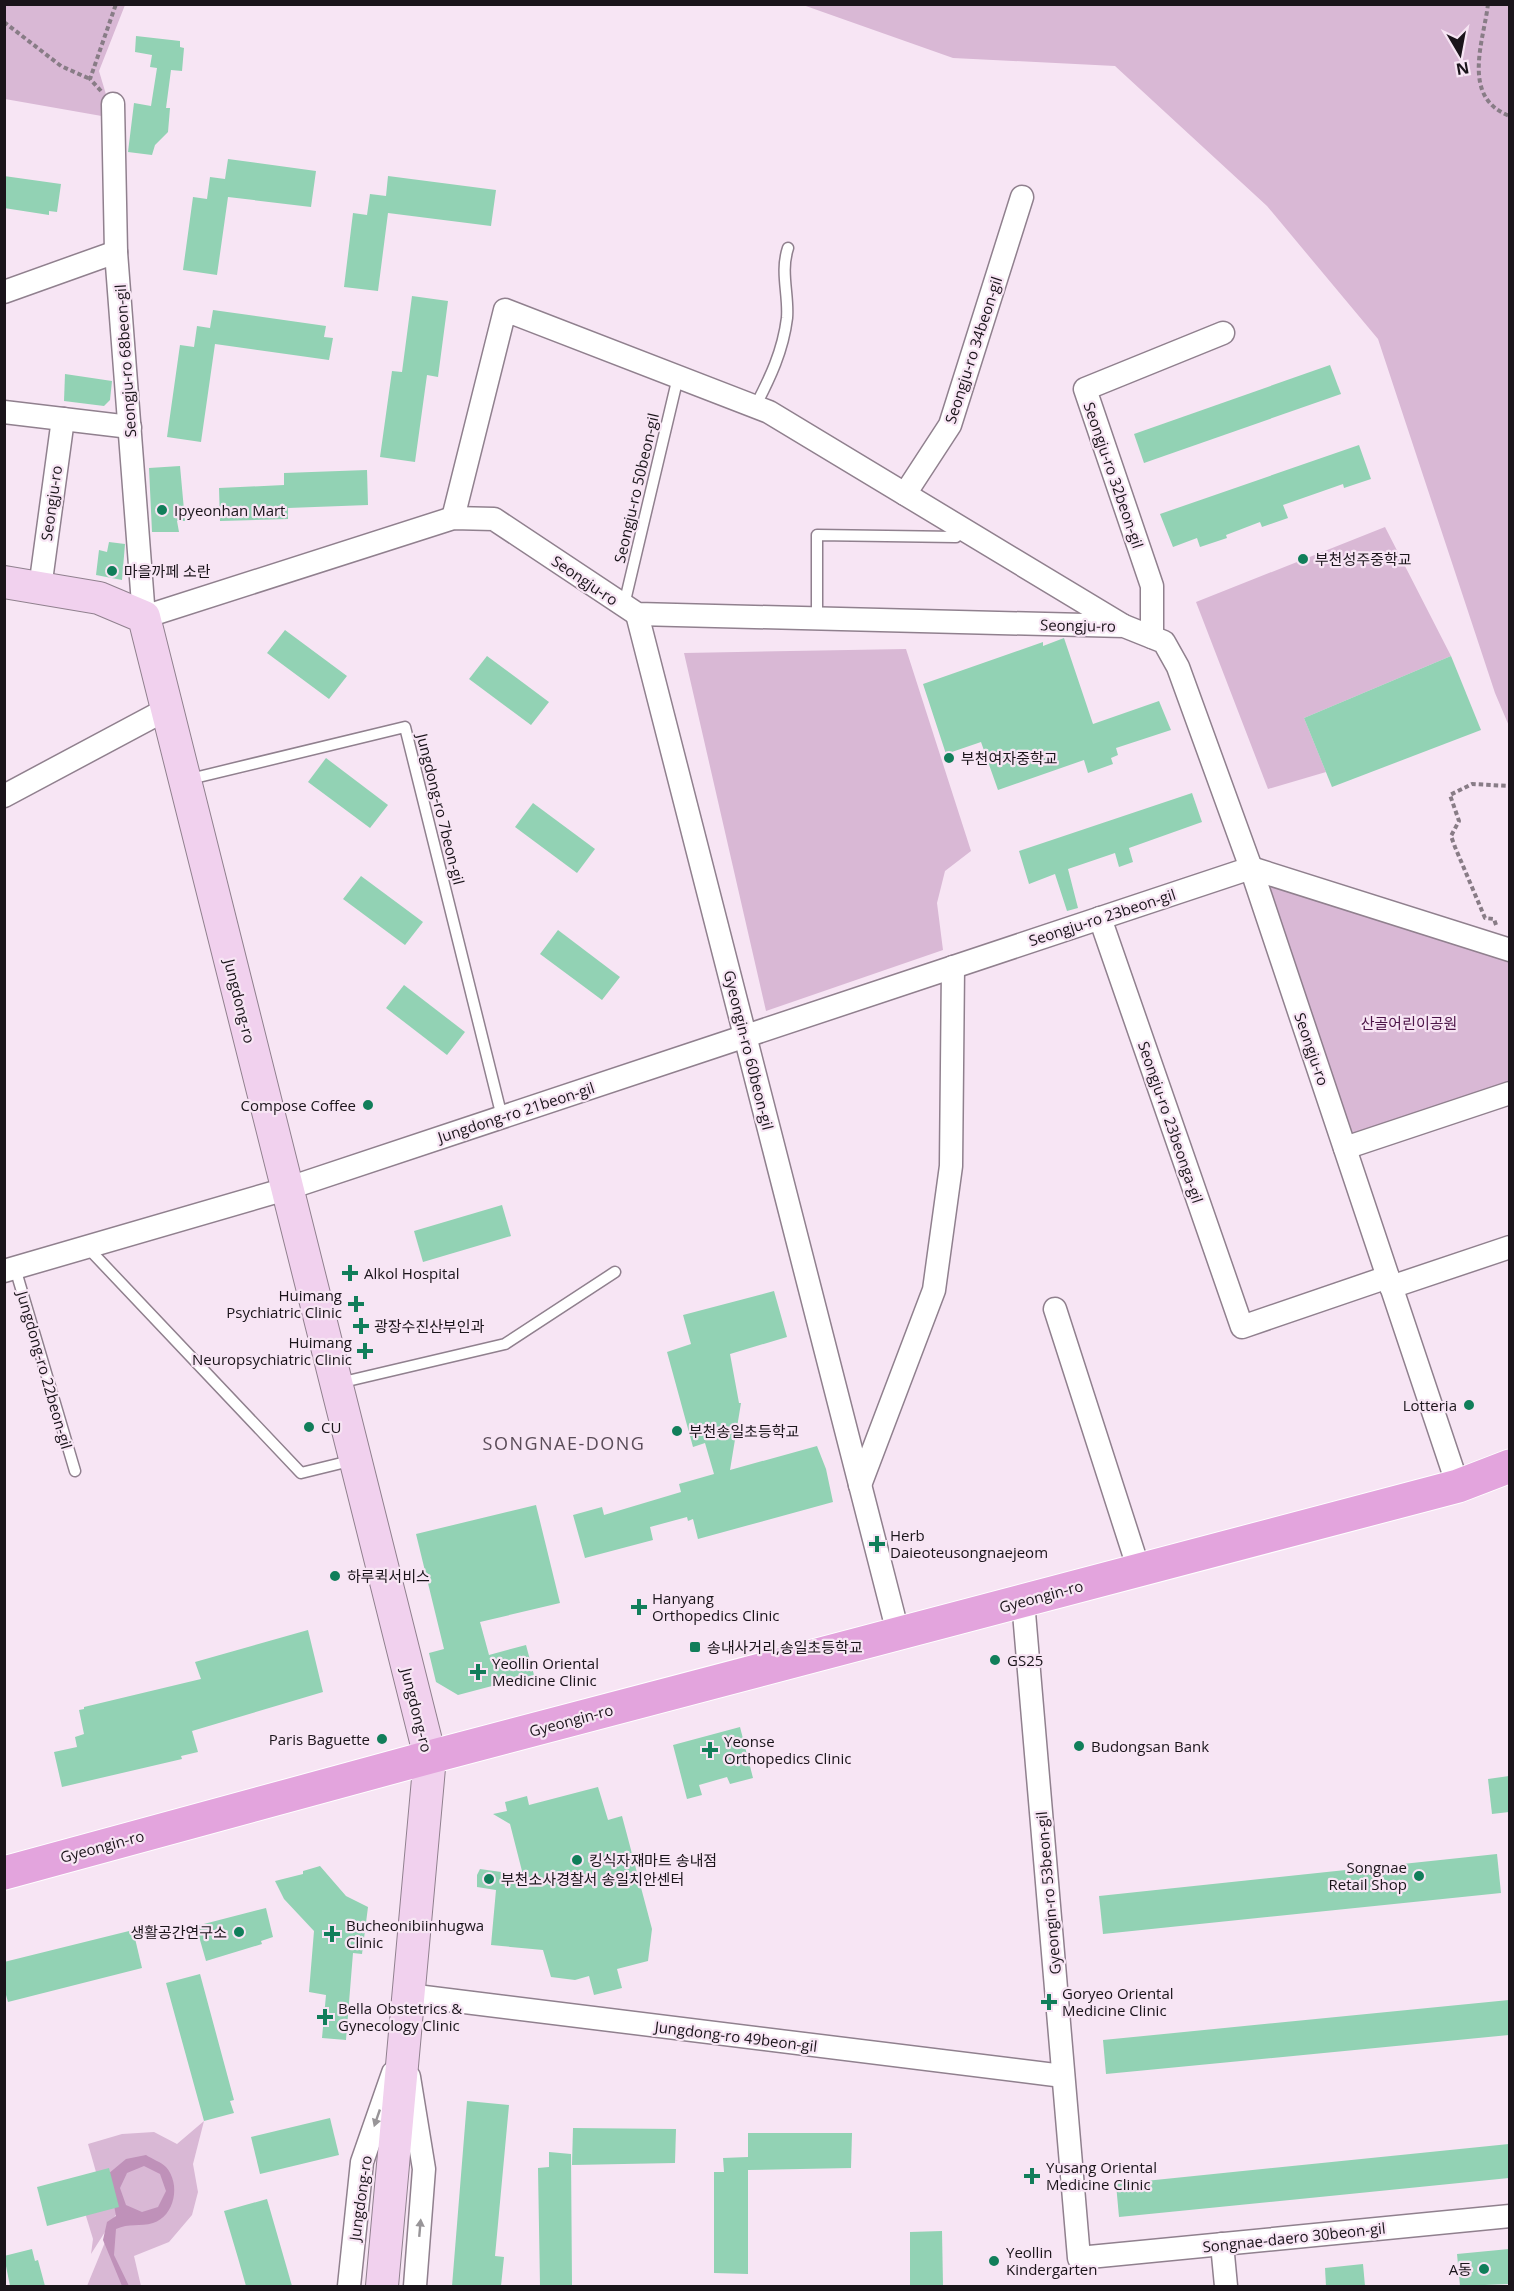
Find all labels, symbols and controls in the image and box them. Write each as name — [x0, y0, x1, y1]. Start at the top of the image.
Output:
north arrow — [1430, 24, 1490, 84]
text: N — [1454, 57, 1471, 81]
street label: Seongju-ro 34beon-gil — [940, 274, 1006, 426]
street label: Seongju-ro 68beon-gil — [110, 284, 140, 438]
street label: Seongju-ro 32beon-gil — [1080, 399, 1148, 551]
street label: Seongju-ro 50beon-gil — [609, 411, 663, 565]
street label: Seongju-ro — [36, 464, 66, 542]
place label: Ipyeonhan Mart — [174, 500, 285, 520]
marker: Ipyeonhan Mart — [155, 503, 169, 517]
place label: 부천성주중학교 — [1315, 549, 1412, 569]
street label: Seongju-ro — [548, 550, 622, 610]
marker: 부천성주중학교 — [1296, 552, 1310, 566]
place label: 마을까페 소란 — [124, 561, 211, 581]
marker: 마을까페 소란 — [105, 564, 119, 578]
street label: Seongju-ro — [1040, 614, 1116, 636]
street label: Jungdong-ro 7beon-gil — [412, 729, 469, 887]
place label: 부천여자중학교 — [961, 748, 1058, 768]
marker: 부천여자중학교 — [942, 751, 956, 765]
street label: Seongju-ro 23beon-gil — [1026, 884, 1178, 950]
street label: Jungdong-ro — [219, 955, 260, 1045]
street label: Gyeongin-ro 60beon-gil — [720, 968, 778, 1132]
street label: Seongju-ro — [1290, 1010, 1334, 1088]
park label: 산골어린이공원 — [1361, 1013, 1457, 1033]
street label: Seongju-ro 23beonga-gil — [1134, 1038, 1208, 1206]
street label: Jungdong-ro 21beon-gil — [433, 1077, 597, 1147]
place label: Compose Coffee — [241, 1095, 356, 1115]
marker: Compose Coffee — [361, 1098, 375, 1112]
place label: Alkol Hospital — [364, 1263, 460, 1283]
marker: Alkol Hospital — [341, 1264, 359, 1282]
place label: Huimang Psychiatric Clinic — [226, 1285, 342, 1322]
street label: Jungdong-ro 22beon-gil — [12, 1287, 77, 1451]
marker: Huimang Psychiatric Clinic — [347, 1295, 365, 1313]
place label: 광장수진산부인과 — [374, 1316, 485, 1336]
marker: 광장수진산부인과 — [352, 1317, 370, 1335]
place label: Huimang Neuropsychiatric Clinic — [192, 1332, 352, 1369]
marker: Huimang Neuropsychiatric Clinic — [356, 1342, 374, 1360]
place label: Lotteria — [1403, 1395, 1457, 1415]
marker: Lotteria — [1462, 1398, 1476, 1412]
place label: CU — [321, 1417, 341, 1437]
marker: CU — [302, 1420, 316, 1434]
place label: 부천송일초등학교 — [689, 1421, 799, 1441]
marker: 부천송일초등학교 — [670, 1424, 684, 1438]
district label: SONGNAE-DONG — [483, 1431, 645, 1455]
place label: Herb Daieoteusongnaejeom — [890, 1525, 1048, 1562]
marker: Herb Daieoteusongnaejeom — [868, 1535, 886, 1553]
place label: 하루퀵서비스 — [347, 1566, 430, 1586]
marker: 하루퀵서비스 — [328, 1569, 342, 1583]
street label: Gyeongin-ro — [997, 1575, 1085, 1617]
place label: Hanyang Orthopedics Clinic — [652, 1588, 779, 1625]
marker: Hanyang Orthopedics Clinic — [630, 1598, 648, 1616]
place label: 송내사거리,송일초등학교 — [707, 1637, 863, 1657]
marker: 송내사거리,송일초등학교 — [688, 1640, 702, 1654]
place label: GS25 — [1007, 1650, 1043, 1670]
place label: Yeollin Oriental Medicine Clinic — [492, 1653, 599, 1690]
marker: GS25 — [988, 1653, 1002, 1667]
marker: Yeollin Oriental Medicine Clinic — [469, 1663, 487, 1681]
street label: Jungdong-ro — [396, 1664, 437, 1754]
street label: Gyeongin-ro — [527, 1699, 615, 1741]
place label: Paris Baguette — [269, 1729, 370, 1749]
place label: Yeonse Orthopedics Clinic — [724, 1731, 851, 1768]
marker: Paris Baguette — [375, 1732, 389, 1746]
place label: Budongsan Bank — [1091, 1736, 1209, 1756]
marker: Budongsan Bank — [1072, 1739, 1086, 1753]
marker: Yeonse Orthopedics Clinic — [701, 1741, 719, 1759]
street label: Gyeongin-ro 53beon-gil — [1031, 1811, 1065, 1975]
street label: Gyeongin-ro — [58, 1825, 146, 1867]
place label: 킹식자재마트 송내점 — [589, 1850, 717, 1870]
marker: 킹식자재마트 송내점 — [570, 1853, 584, 1867]
place label: Songnae Retail Shop — [1329, 1857, 1407, 1894]
place label: 부천소사경찰서 송일치안센터 — [501, 1869, 684, 1889]
marker: Songnae Retail Shop — [1412, 1869, 1426, 1883]
marker: 부천소사경찰서 송일치안센터 — [482, 1872, 496, 1886]
place label: Bucheonibiinhugwa Clinic — [346, 1915, 484, 1952]
place label: 생활공간연구소 — [130, 1922, 227, 1942]
marker: 생활공간연구소 — [232, 1925, 246, 1939]
marker: Bucheonibiinhugwa Clinic — [323, 1925, 341, 1943]
place label: Goryeo Oriental Medicine Clinic — [1062, 1983, 1174, 2020]
marker: Goryeo Oriental Medicine Clinic — [1040, 1993, 1058, 2011]
place label: Bella Obstetrics & Gynecology Clinic — [338, 1998, 462, 2035]
marker: Bella Obstetrics & Gynecology Clinic — [316, 2008, 334, 2026]
street label: Jungdong-ro 49beon-gil — [652, 2016, 818, 2056]
one-way arrow — [372, 2109, 382, 2127]
street label: Jungdong-ro — [344, 2154, 376, 2244]
place label: Yusang Oriental Medicine Clinic — [1046, 2157, 1157, 2194]
marker: Yusang Oriental Medicine Clinic — [1023, 2167, 1041, 2185]
street label: Songnae-daero 30beon-gil — [1202, 2217, 1386, 2257]
one-way arrow — [415, 2219, 424, 2238]
place label: Yeollin Kindergarten — [1006, 2242, 1097, 2279]
marker: Yeollin Kindergarten — [987, 2254, 1001, 2268]
place label: A동 — [1449, 2259, 1472, 2279]
marker: A동 — [1477, 2262, 1491, 2276]

